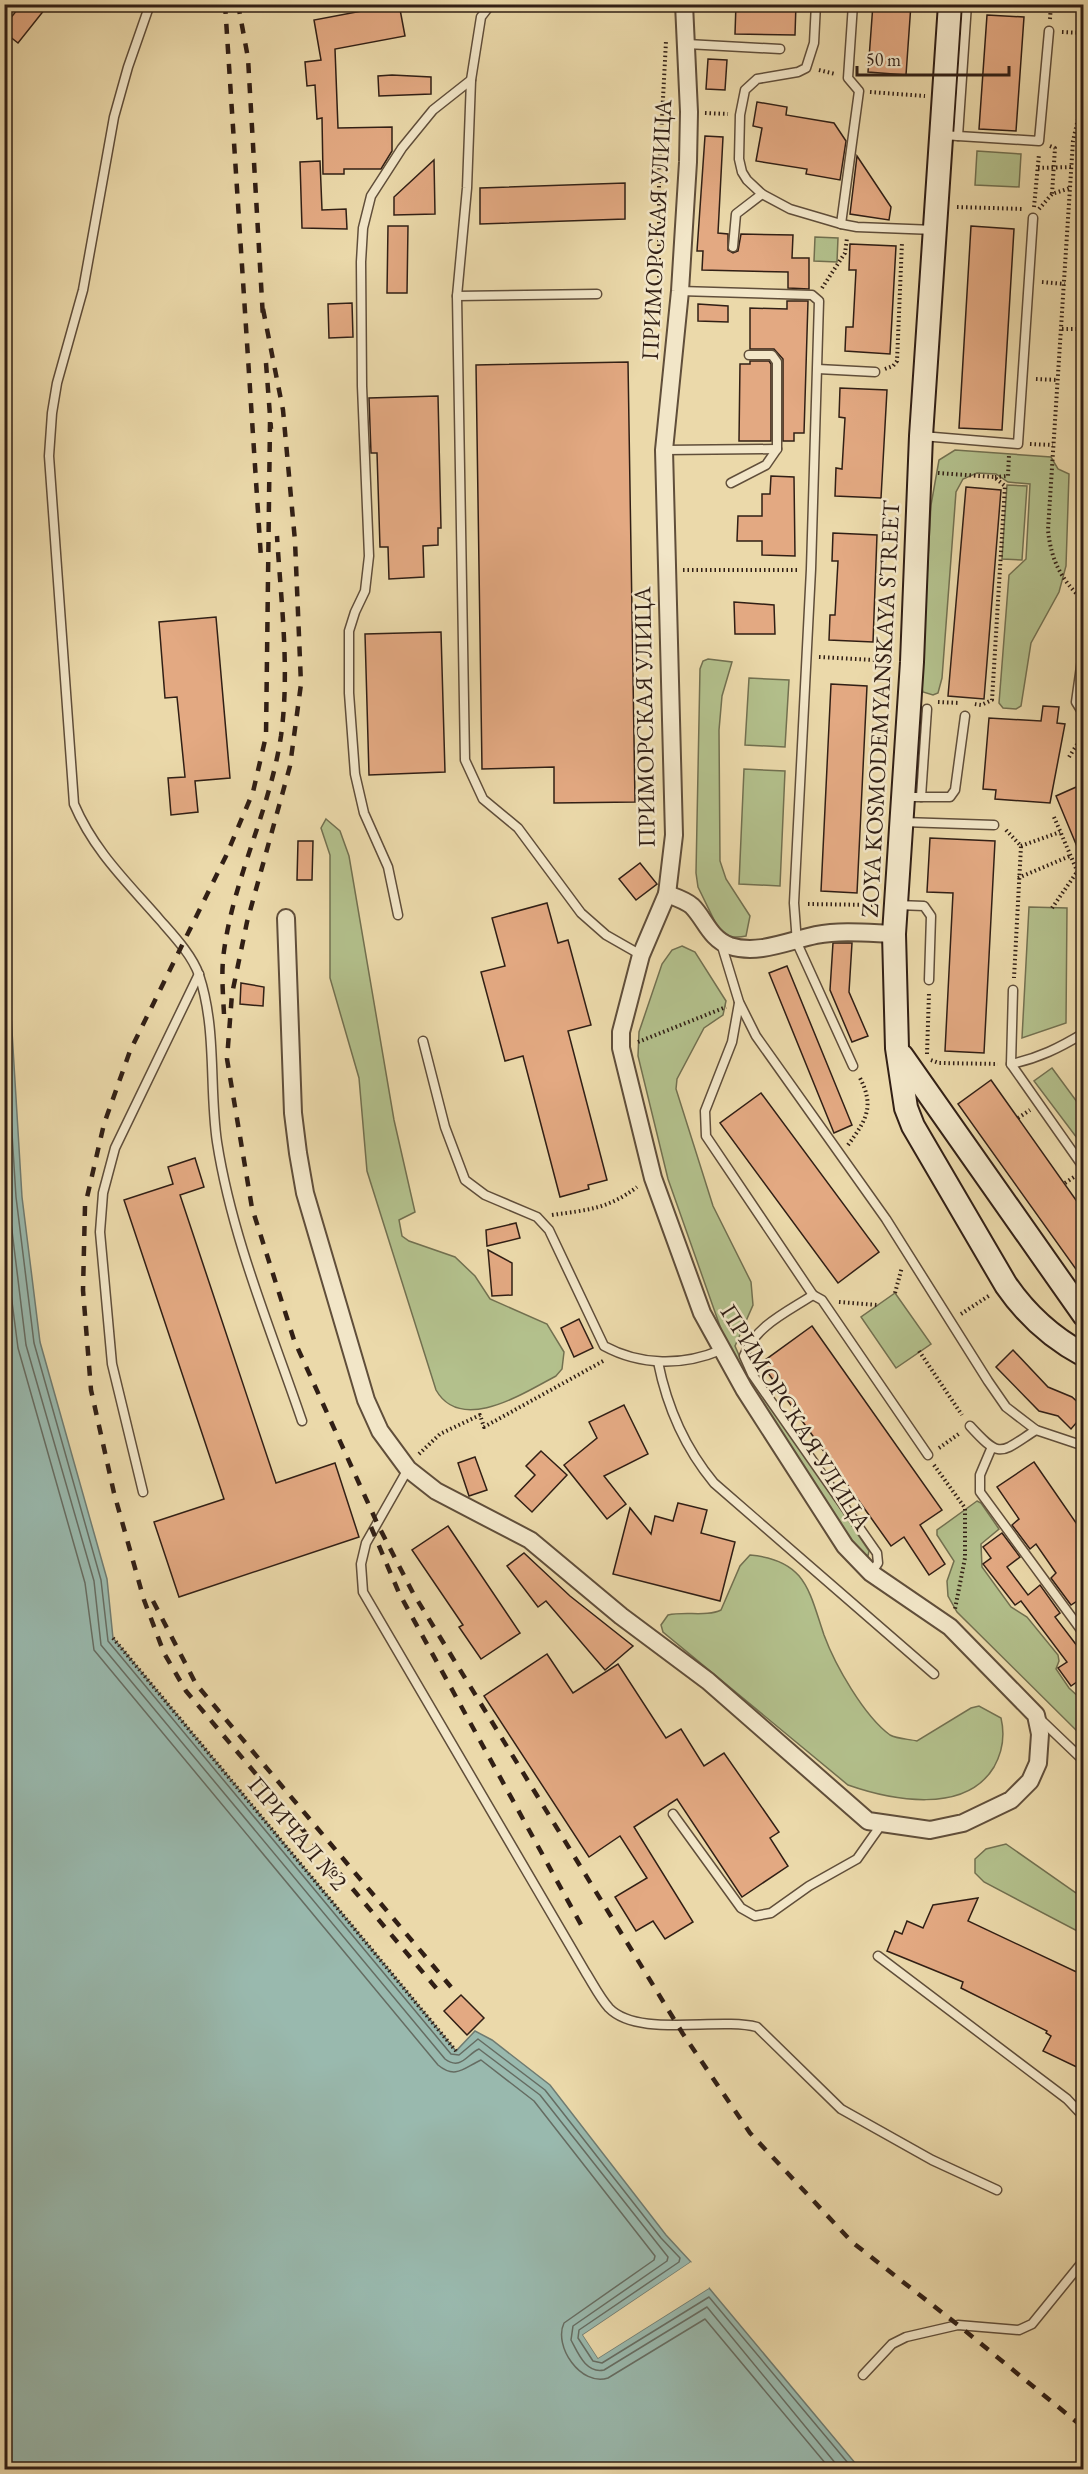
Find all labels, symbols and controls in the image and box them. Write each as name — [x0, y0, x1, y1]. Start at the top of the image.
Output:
scale bar — [857, 39, 1008, 77]
text: 50 m — [866, 48, 901, 71]
street label: ПРИМОРСКАЯ УЛИЦА — [634, 98, 678, 361]
street label: ZOYA KOSMODEMYANSKAYA STREET — [854, 499, 906, 918]
street label: ПРИМОРСКАЯ УЛИЦА — [626, 586, 662, 848]
street label: ПРИМОРСКАЯ УЛИЦА — [714, 1298, 879, 1536]
street label: ПРИЧАЛ №2 — [241, 1770, 355, 1897]

